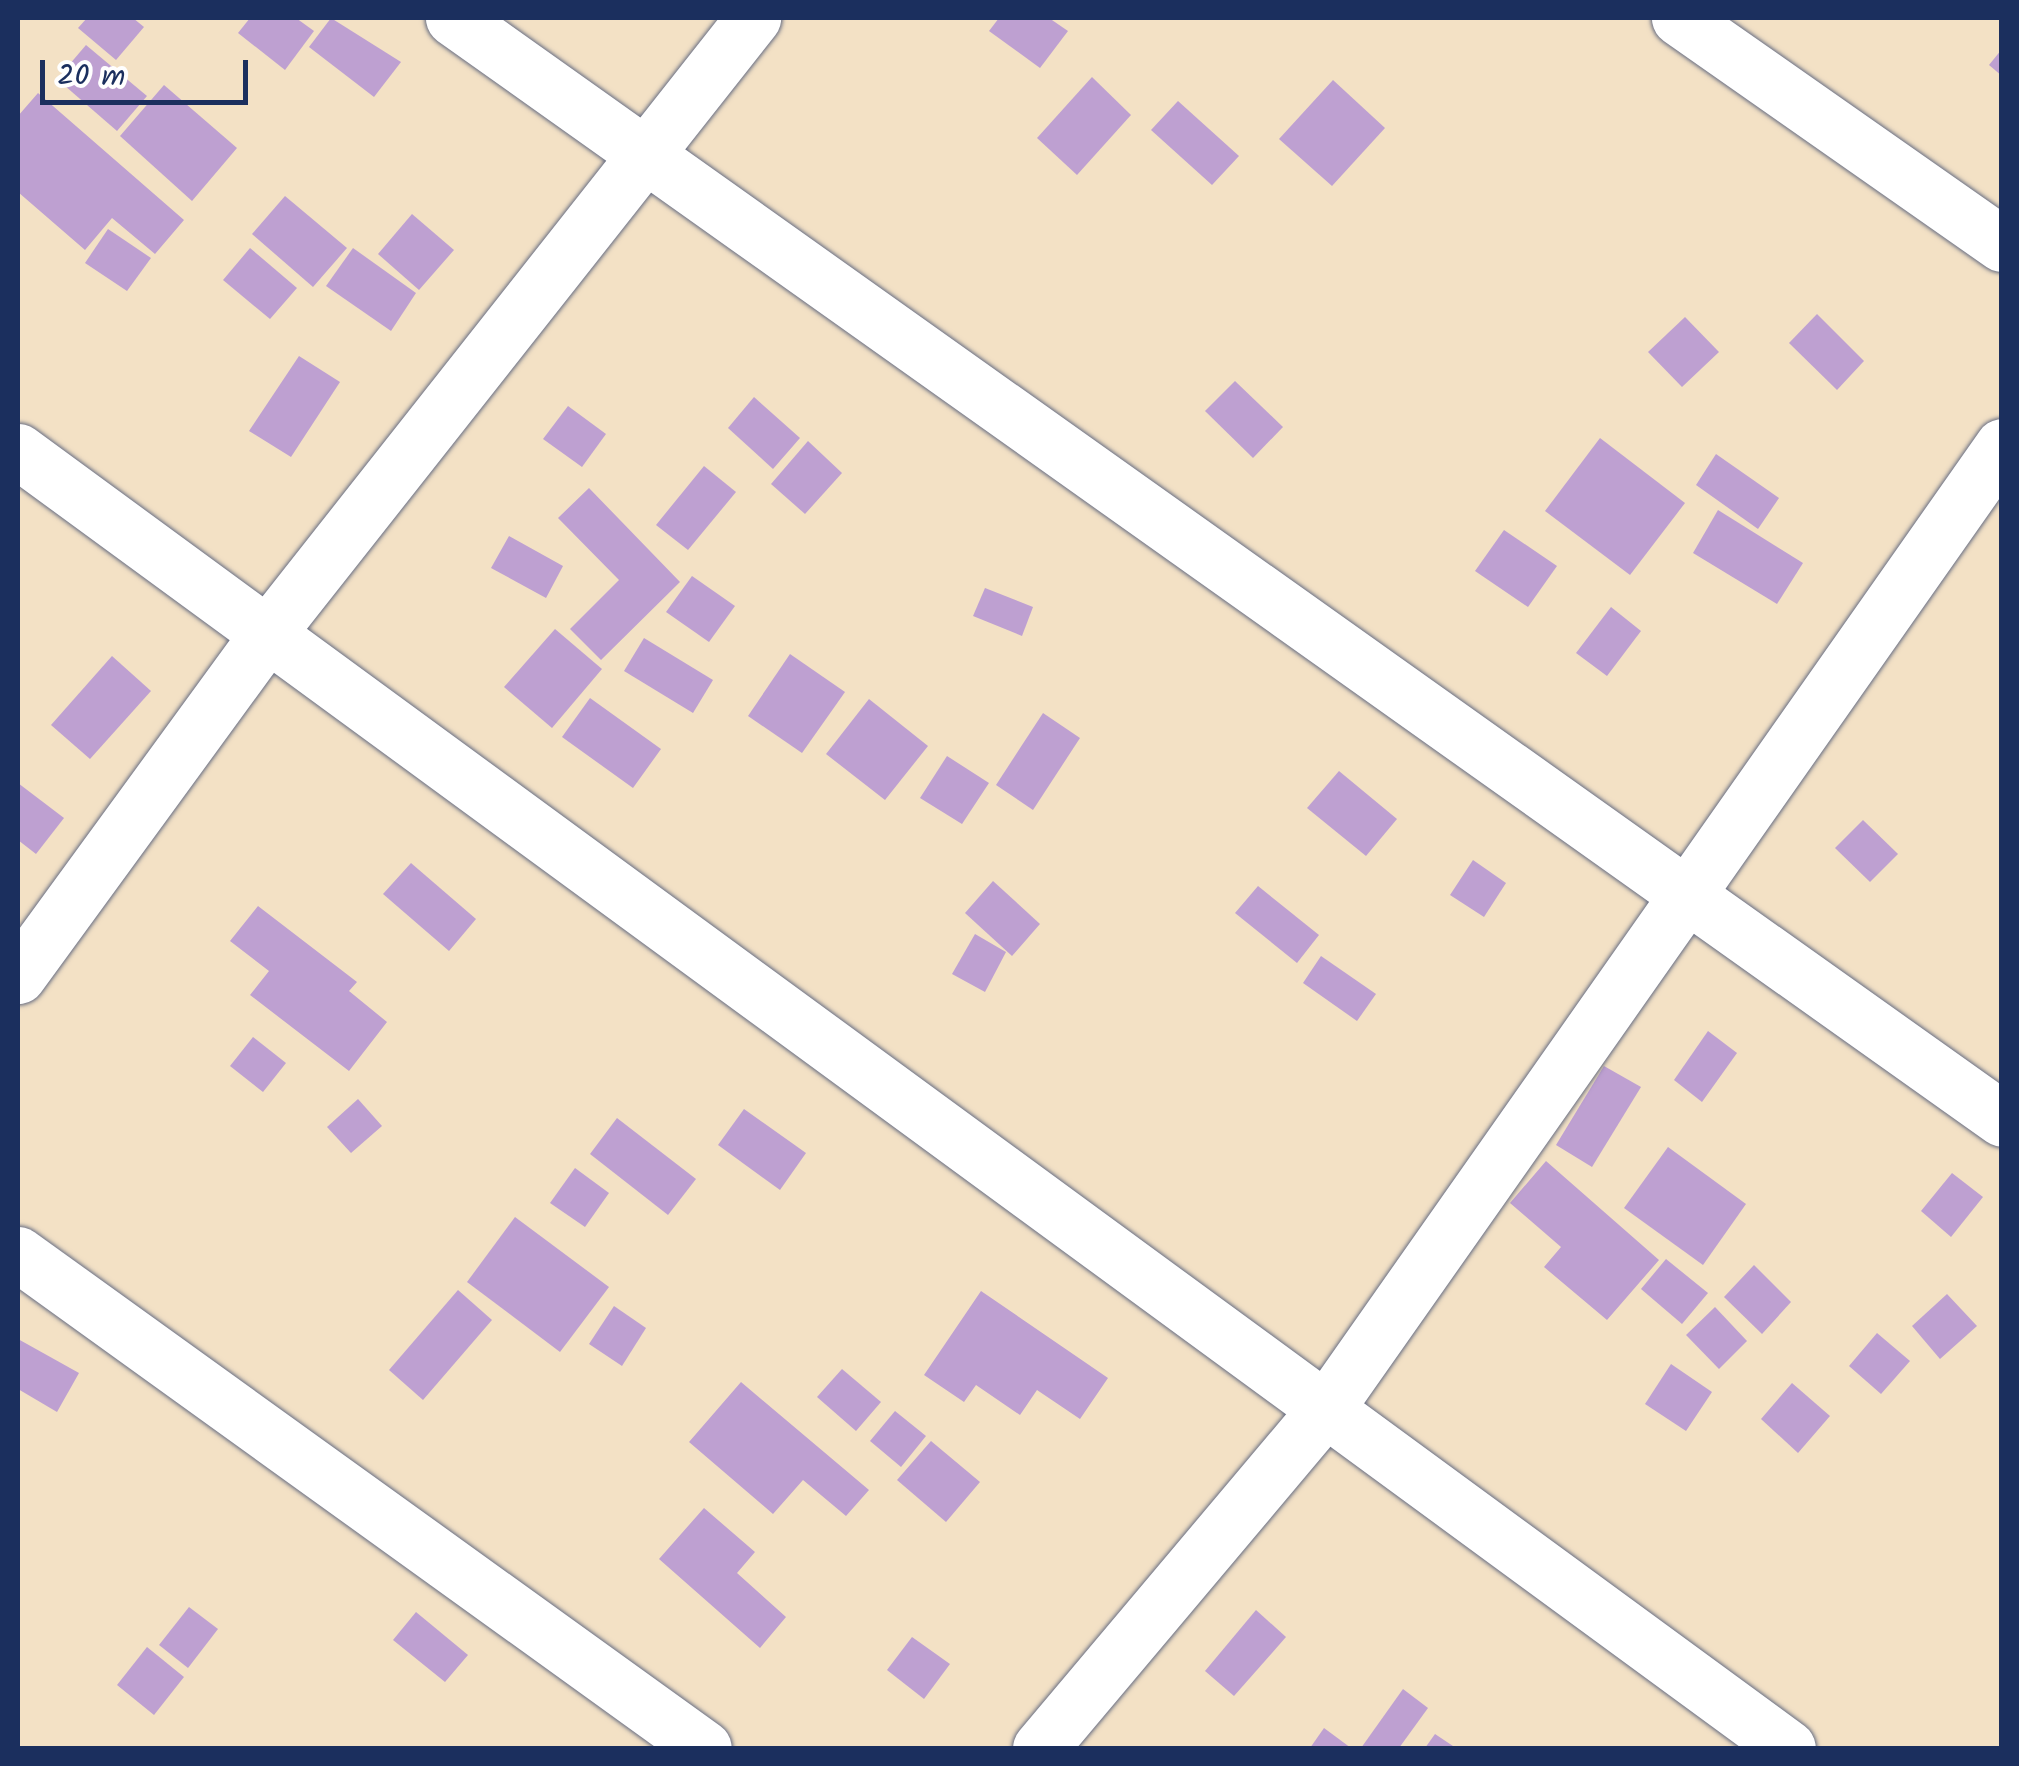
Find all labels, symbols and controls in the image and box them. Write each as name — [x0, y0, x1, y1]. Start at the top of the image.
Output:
scale bar — [45, 40, 252, 102]
text: 20 m — [57, 53, 125, 101]

